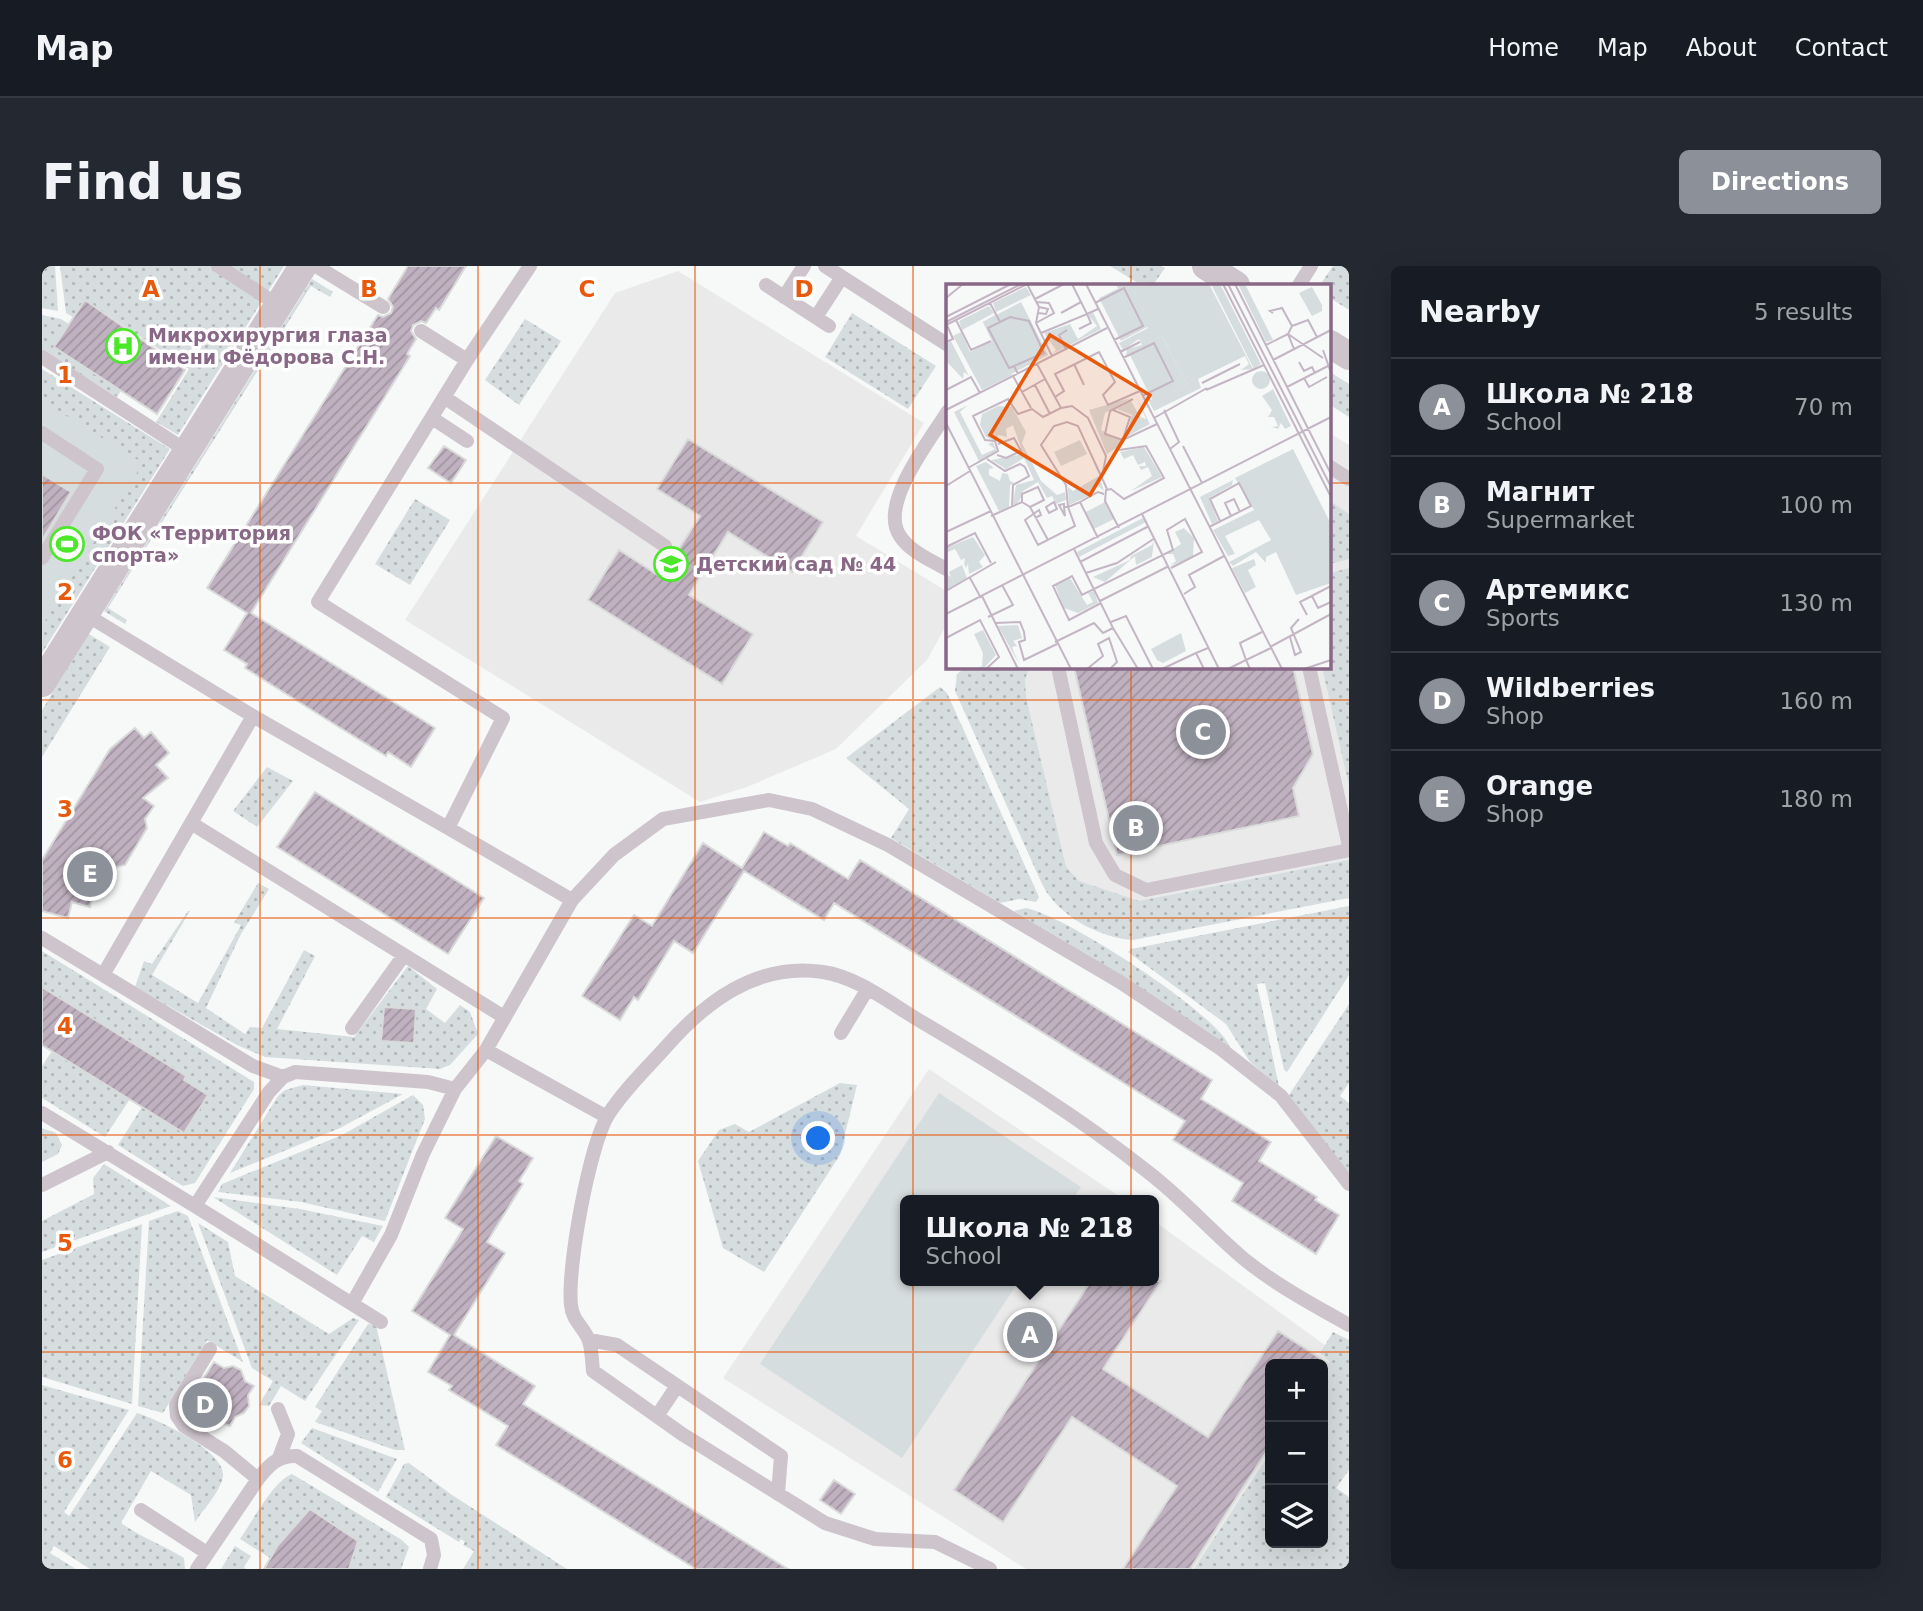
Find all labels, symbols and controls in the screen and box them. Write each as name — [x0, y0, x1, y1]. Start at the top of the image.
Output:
text: Map — [35, 29, 114, 68]
text: Home — [1488, 34, 1559, 62]
text: Map — [1597, 34, 1648, 62]
text: About — [1686, 34, 1757, 62]
text: Contact — [1795, 34, 1888, 62]
button: Directions — [1679, 150, 1881, 214]
text: Find us — [42, 154, 243, 211]
text: A — [142, 276, 160, 302]
text: B — [360, 276, 378, 302]
text: C — [579, 276, 595, 302]
text: D — [794, 276, 814, 302]
inset map — [946, 284, 1332, 668]
text: Nearby — [1419, 294, 1541, 329]
text: 5 results — [1754, 299, 1853, 325]
place label: Микрохирургия глаза имени Фёдорова С.Н. — [148, 324, 388, 368]
hospital icon: Микрохирургия глаза имени Фёдорова С.Н. — [104, 327, 142, 365]
text: 1 — [57, 362, 73, 388]
text: Школа № 218 — [1486, 379, 1694, 409]
text: A — [1433, 394, 1451, 420]
text: 70 m — [1794, 394, 1853, 420]
text: School — [1486, 409, 1562, 435]
text: Магнит — [1486, 477, 1594, 507]
text: B — [1433, 492, 1451, 518]
text: 100 m — [1779, 492, 1853, 518]
text: Supermarket — [1486, 507, 1635, 533]
place label: ФОК «Территория спорта» — [92, 522, 291, 566]
sports icon: ФОК «Территория спорта» — [48, 525, 86, 563]
school or university icon: Детский сад № 44 — [652, 545, 690, 583]
place label: Детский сад № 44 — [696, 553, 896, 575]
text: Артемикс — [1486, 575, 1630, 605]
text: 2 — [57, 579, 73, 605]
text: C — [1434, 590, 1450, 616]
text: 130 m — [1779, 590, 1853, 616]
text: Sports — [1486, 605, 1560, 631]
text: Wildberries — [1486, 673, 1655, 703]
text: D — [1432, 688, 1452, 714]
text: 160 m — [1779, 688, 1853, 714]
text: Shop — [1486, 703, 1544, 729]
pin: C — [1180, 706, 1226, 758]
text: Orange — [1486, 771, 1593, 801]
text: E — [1434, 786, 1450, 812]
text: 180 m — [1779, 786, 1853, 812]
text: 3 — [57, 796, 73, 822]
text: Shop — [1486, 801, 1544, 827]
pin: B — [1113, 802, 1159, 854]
pin: E — [67, 848, 113, 900]
text: 4 — [57, 1013, 73, 1039]
your location — [801, 1121, 835, 1155]
popup — [900, 1195, 1159, 1286]
text: Школа № 218 — [926, 1213, 1133, 1243]
text: 5 — [57, 1230, 73, 1256]
text: School — [926, 1243, 1002, 1269]
pin: A — [1007, 1309, 1053, 1361]
map controls — [1265, 1359, 1328, 1548]
button: + — [1265, 1359, 1328, 1422]
pin: D — [182, 1379, 228, 1431]
button: − — [1265, 1422, 1328, 1485]
text: 6 — [57, 1447, 73, 1473]
button: layers — [1265, 1485, 1328, 1548]

